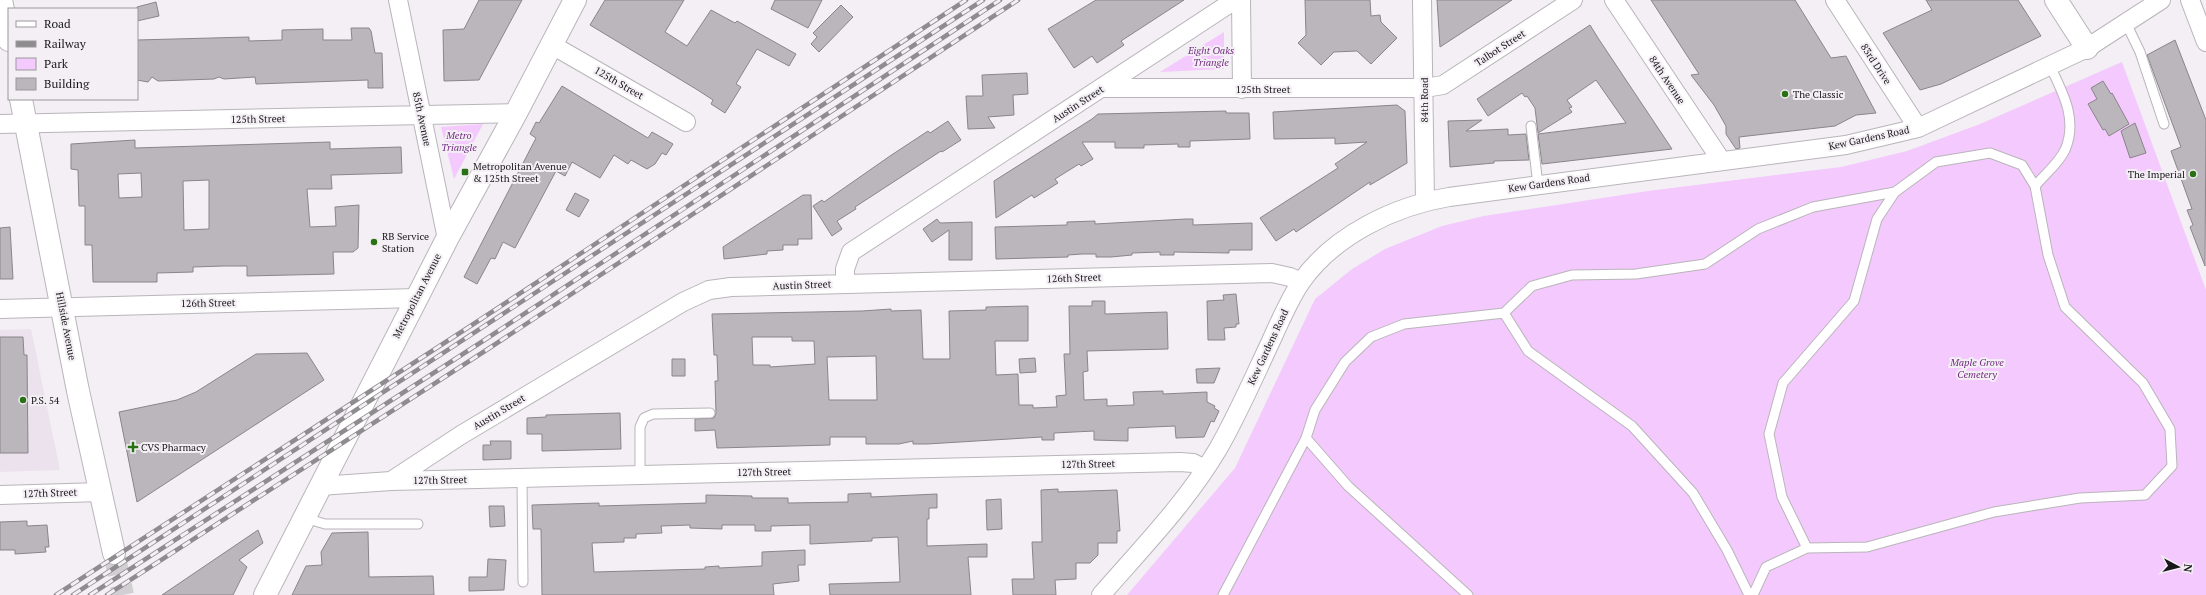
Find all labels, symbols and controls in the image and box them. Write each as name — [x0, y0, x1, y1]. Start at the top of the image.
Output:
legend — [8, 8, 138, 100]
text: Road — [44, 16, 71, 31]
street label: Talbot Street — [1472, 27, 1528, 69]
text: Railway — [44, 36, 87, 51]
street label: 83rd Drive — [1858, 41, 1894, 87]
park label: Eight Oaks Triangle — [1187, 44, 1234, 69]
street label: 84th Avenue — [1646, 53, 1688, 107]
text: Park — [44, 56, 69, 71]
street label: 125th Street — [592, 64, 646, 102]
text: Building — [44, 76, 90, 91]
street label: 84th Road — [1418, 77, 1431, 122]
street label: Austin Street — [1050, 82, 1106, 125]
street label: 125th Street — [1236, 83, 1291, 96]
place label: The Classic — [1793, 88, 1844, 101]
marker: The Classic — [1780, 89, 1790, 99]
street label: 85th Avenue — [410, 91, 434, 147]
street label: 125th Street — [231, 112, 286, 126]
street label: Kew Gardens Road — [1828, 123, 1911, 153]
park label: Metro Triangle — [441, 129, 477, 154]
place label: Metropolitan Avenue & 125th Street — [473, 160, 567, 185]
marker: Metropolitan Avenue & 125th Street — [460, 167, 470, 177]
place label: The Imperial — [2128, 168, 2185, 181]
marker: The Imperial — [2188, 169, 2198, 179]
street label: Kew Gardens Road — [1507, 171, 1591, 195]
place label: RB Service Station — [382, 230, 429, 255]
marker: RB Service Station — [369, 237, 379, 247]
street label: Metropolitan Avenue — [390, 251, 444, 341]
street label: 126th Street — [1046, 271, 1102, 285]
street label: Austin Street — [772, 277, 832, 293]
street label: Hillside Avenue — [53, 291, 79, 361]
street label: 126th Street — [181, 296, 236, 310]
street label: Kew Gardens Road — [1245, 307, 1291, 387]
park label: Maple Grove Cemetery — [1949, 356, 2004, 381]
street label: Austin Street — [471, 391, 528, 433]
place label: P.S. 54 — [31, 394, 60, 407]
marker: P.S. 54 — [18, 395, 28, 405]
place label: CVS Pharmacy — [141, 441, 207, 454]
marker: CVS Pharmacy — [128, 442, 138, 452]
street label: 127th Street — [1061, 457, 1116, 471]
street label: 127th Street — [737, 465, 792, 479]
street label: 127th Street — [413, 473, 468, 487]
street label: 127th Street — [23, 486, 78, 500]
north arrow — [2158, 547, 2198, 587]
text: N — [2180, 563, 2195, 574]

